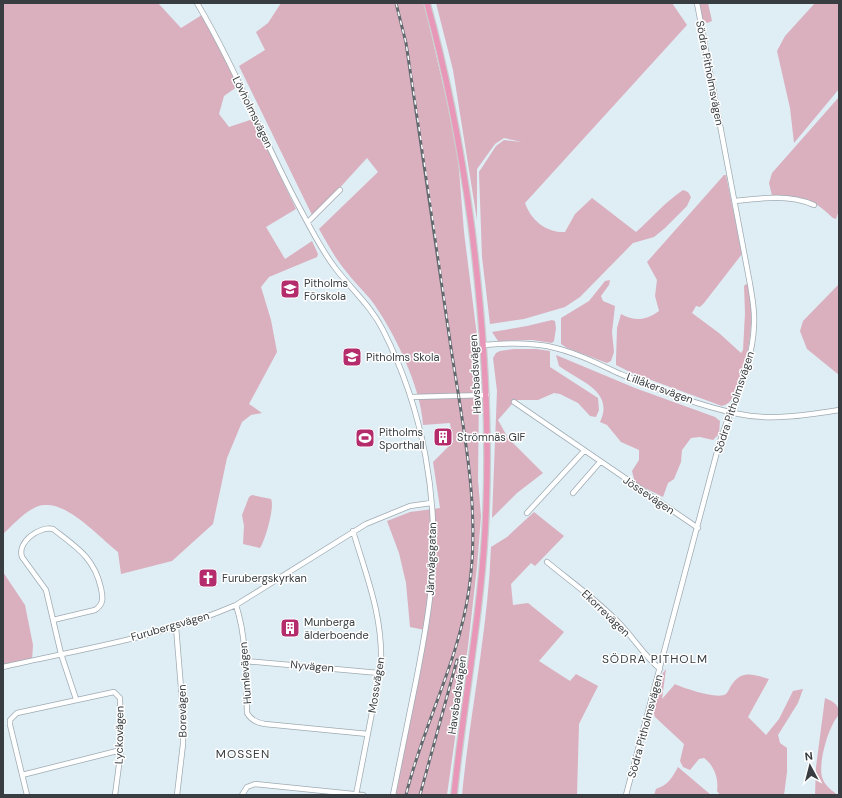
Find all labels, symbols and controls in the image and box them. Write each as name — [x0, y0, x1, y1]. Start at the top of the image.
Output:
street label: Södra Pitholmsvägen — [693, 19, 727, 127]
street label: Lövholmsvägen — [230, 74, 276, 150]
place label: Pitholms Förskola — [304, 276, 348, 303]
school or university icon: Pitholms Förskola — [279, 278, 301, 300]
street label: Havsbadsvägen — [466, 334, 484, 414]
school or university icon: Pitholms Skola — [341, 346, 363, 368]
street label: Södra Pitholmsvägen — [711, 349, 757, 455]
place label: Pitholms Skola — [366, 350, 439, 364]
street label: Lillåkersvägen — [625, 369, 695, 407]
place label: Pitholms Sporthall — [379, 425, 424, 452]
building icon: Strömnäs GIF — [432, 426, 454, 448]
sports icon: Pitholms Sporthall — [354, 427, 376, 449]
place label: Strömnäs GIF — [457, 430, 526, 444]
street label: Jössevägen — [621, 473, 677, 517]
street label: Järnvägsgatan — [423, 522, 439, 596]
church icon: Furubergskyrkan — [197, 567, 219, 589]
place label: Furubergskyrkan — [222, 571, 307, 585]
street label: Ekorrevägen — [579, 586, 633, 640]
street label: Furubergsvägen — [129, 608, 211, 644]
place label: Munberga älderboende — [304, 615, 369, 642]
building icon: Munberga älderboende — [279, 617, 301, 639]
street label: Humlevägen — [236, 642, 254, 704]
district label: SÖDRA PITHOLM — [602, 651, 708, 667]
street label: Havsbadsvägen — [445, 655, 469, 735]
street label: Mossvägen — [365, 656, 387, 714]
street label: Nyvägen — [290, 657, 334, 675]
street label: Södra Pitholmsvägen — [624, 673, 666, 779]
street label: Borevägen — [175, 684, 189, 738]
street label: Lyckovägen — [111, 706, 127, 764]
district label: MOSSEN — [216, 746, 270, 762]
north arrow — [790, 746, 830, 786]
text: N — [804, 749, 814, 764]

